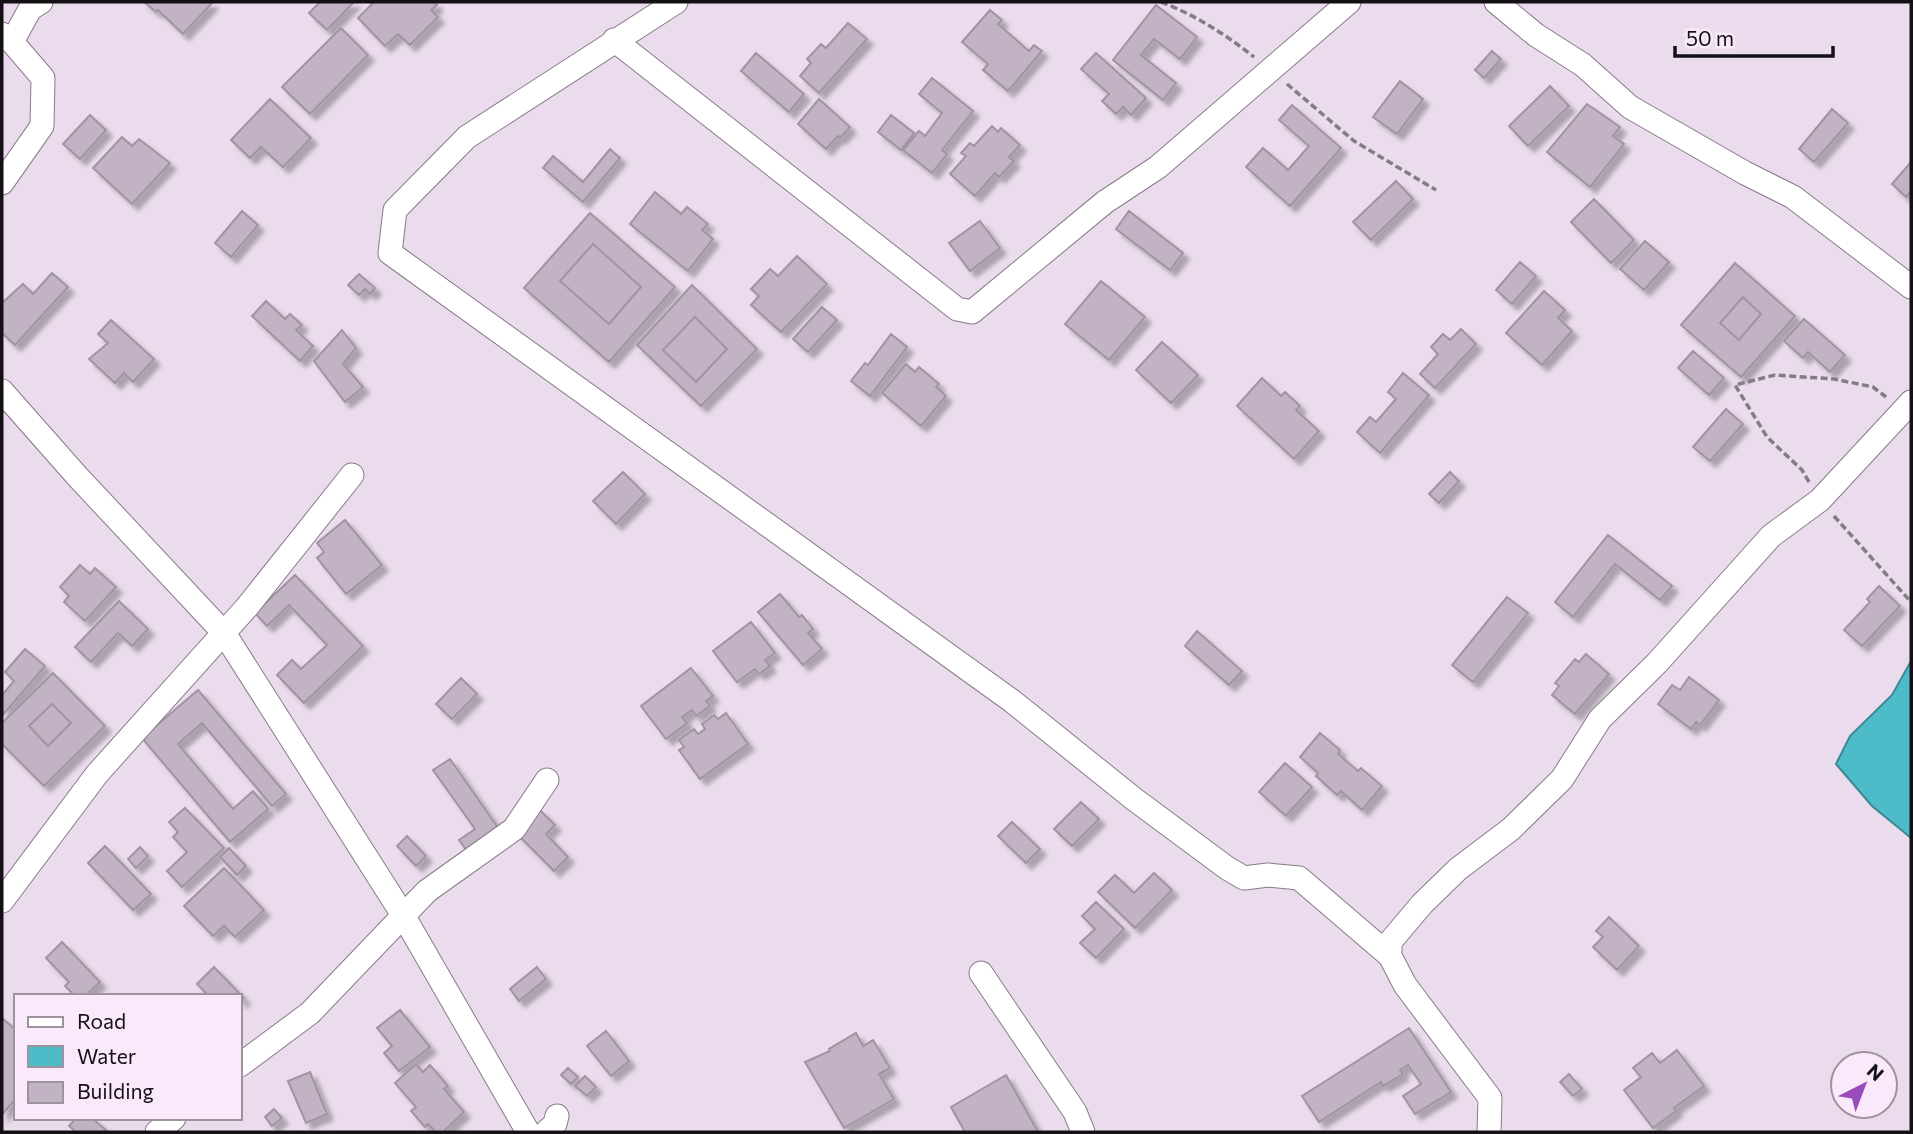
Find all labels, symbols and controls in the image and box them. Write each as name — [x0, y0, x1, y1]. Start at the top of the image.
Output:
scale bar — [1675, 14, 1832, 58]
text: 50 m — [1686, 25, 1734, 50]
legend — [14, 994, 242, 1120]
text: Road — [77, 1008, 126, 1033]
text: Water — [77, 1043, 136, 1068]
north arrow — [1829, 1050, 1899, 1120]
text: N — [1863, 1059, 1889, 1085]
text: Building — [77, 1078, 154, 1103]

